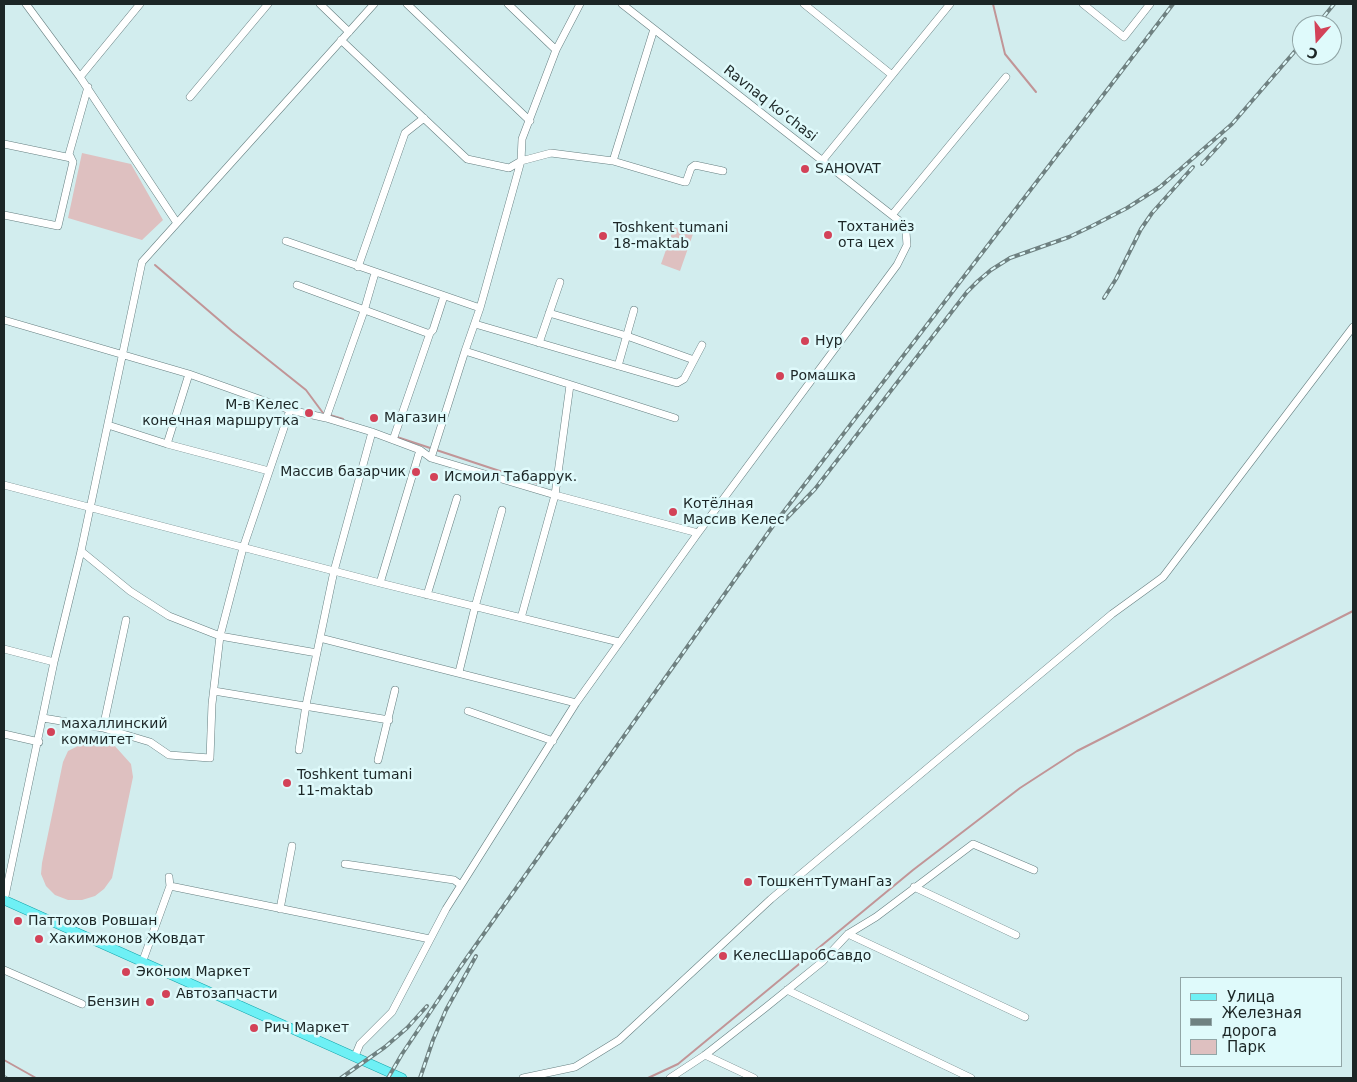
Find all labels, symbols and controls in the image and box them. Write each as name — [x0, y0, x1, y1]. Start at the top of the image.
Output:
north arrow — [1292, 15, 1342, 65]
text: С — [1305, 44, 1320, 62]
street label: Ravnaq ko‘chasi — [720, 62, 820, 146]
place label: SAHOVAT — [815, 161, 881, 177]
marker: SAHOVAT — [799, 163, 811, 175]
place label: Тохтаниёз ота цех — [838, 219, 914, 252]
place label: Toshkent tumani 18-maktab — [613, 220, 728, 252]
marker: Тохтаниёз ота цех — [822, 229, 834, 241]
marker: Toshkent tumani 18-maktab — [597, 230, 609, 242]
place label: Нур — [815, 333, 843, 349]
marker: Нур — [799, 335, 811, 347]
place label: Ромашка — [790, 368, 856, 384]
marker: Ромашка — [774, 370, 786, 382]
place label: М-в Келес конечная маршрутка — [142, 397, 299, 430]
marker: М-в Келес конечная маршрутка — [303, 407, 315, 419]
place label: Магазин — [384, 410, 446, 426]
marker: Магазин — [368, 412, 380, 424]
place label: Массив базарчик — [280, 464, 406, 480]
marker: Массив базарчик — [410, 466, 422, 478]
place label: Исмоил Табаррук. — [444, 469, 577, 485]
marker: Исмоил Табаррук. — [428, 471, 440, 483]
place label: Котёлная Массив Келес — [683, 496, 785, 528]
marker: Котёлная Массив Келес — [667, 506, 679, 518]
place label: махаллинский коммитет — [61, 716, 168, 749]
marker: махаллинский коммитет — [45, 726, 57, 738]
place label: Toshkent tumani 11-maktab — [297, 767, 412, 800]
marker: Toshkent tumani 11-maktab — [281, 777, 293, 789]
place label: ТошкентТуманГаз — [758, 874, 892, 890]
marker: ТошкентТуманГаз — [742, 876, 754, 888]
place label: Паттохов Ровшан — [28, 913, 157, 929]
marker: Паттохов Ровшан — [12, 915, 24, 927]
place label: Хакимжонов Жовдат — [49, 931, 205, 947]
marker: Хакимжонов Жовдат — [33, 933, 45, 945]
place label: КелесШаробСавдо — [733, 948, 871, 964]
marker: КелесШаробСавдо — [717, 950, 729, 962]
place label: Эконом Маркет — [136, 964, 250, 980]
marker: Эконом Маркет — [120, 966, 132, 978]
legend — [1180, 977, 1342, 1067]
place label: Автозапчасти — [176, 986, 278, 1002]
marker: Автозапчасти — [160, 988, 172, 1000]
text: Улица — [1227, 988, 1275, 1006]
place label: Бензин — [87, 994, 140, 1010]
marker: Бензин — [144, 996, 156, 1008]
text: Железная дорога — [1222, 1004, 1302, 1040]
place label: Рич Маркет — [264, 1020, 349, 1036]
marker: Рич Маркет — [248, 1022, 260, 1034]
text: Парк — [1227, 1038, 1266, 1056]

